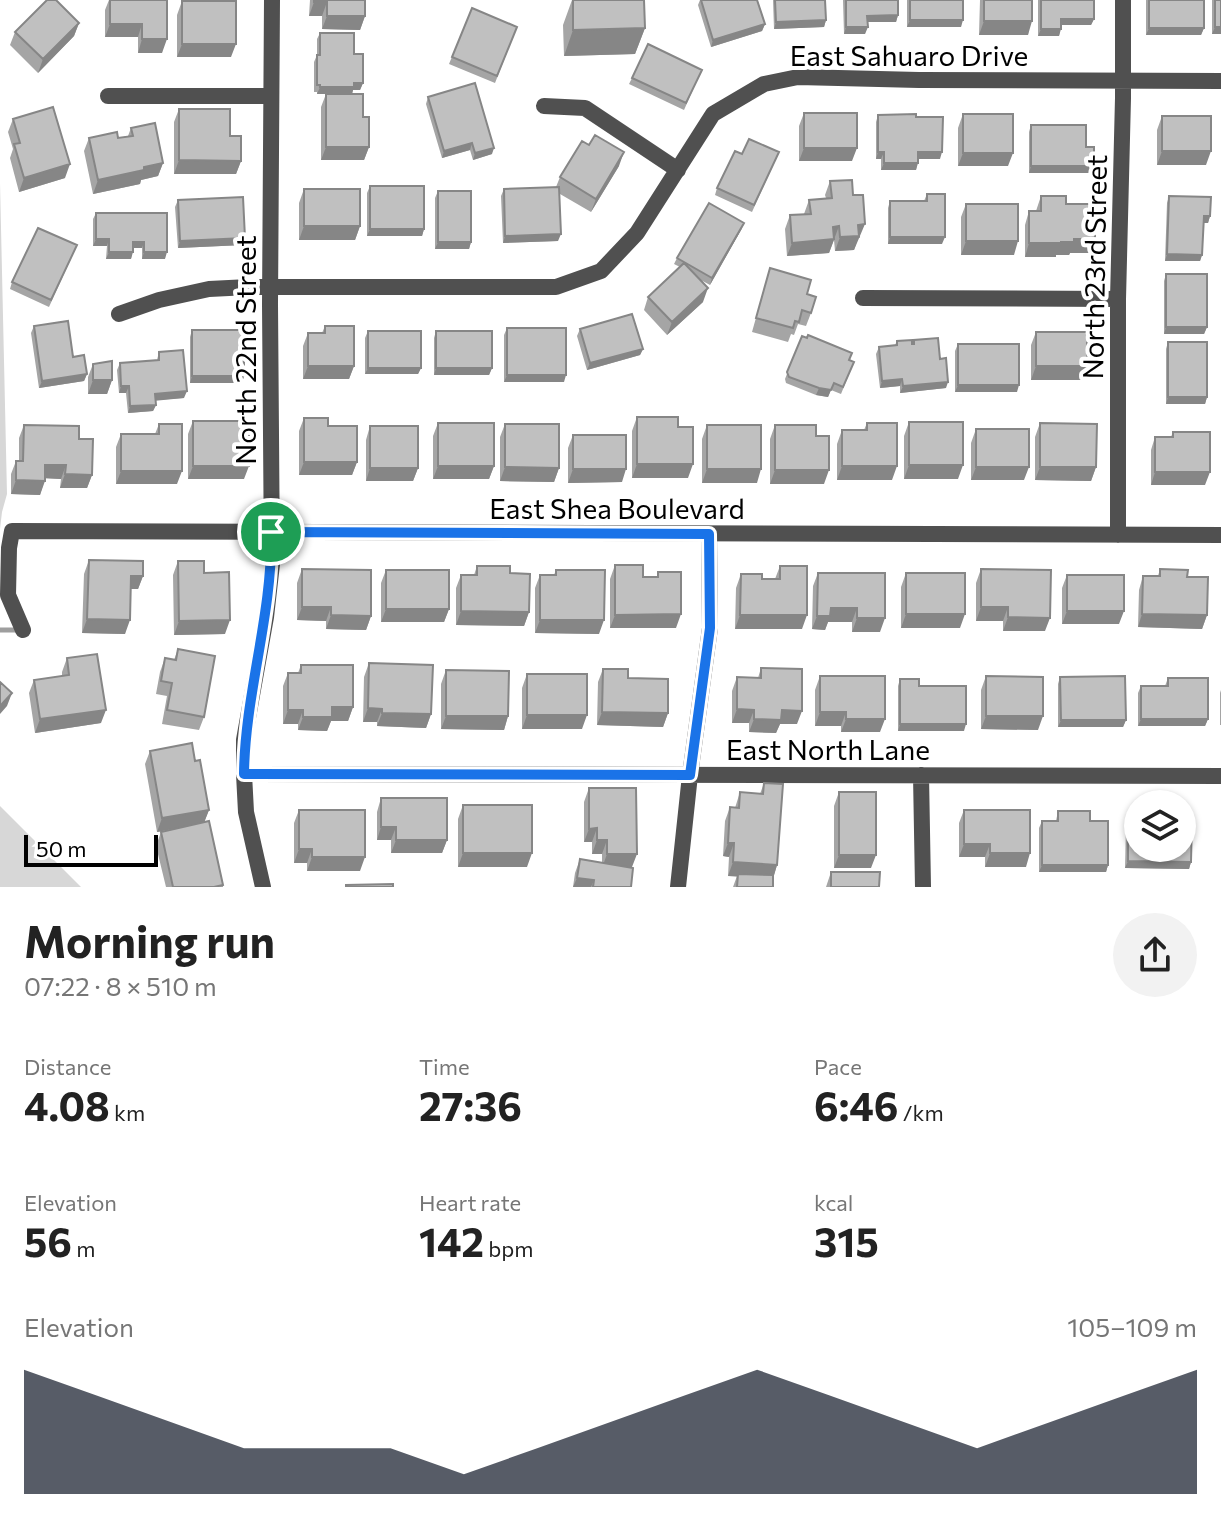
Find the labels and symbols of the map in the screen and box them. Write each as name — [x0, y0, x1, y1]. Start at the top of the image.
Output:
street label: East Sahuaro Drive — [790, 38, 1028, 72]
street label: North 23rd Street — [1075, 154, 1113, 380]
street label: North 22nd Street — [228, 235, 262, 465]
street label: East Shea Boulevard — [489, 491, 745, 525]
pin — [237, 498, 305, 566]
street label: East North Lane — [726, 732, 930, 766]
scale bar — [24, 831, 158, 867]

